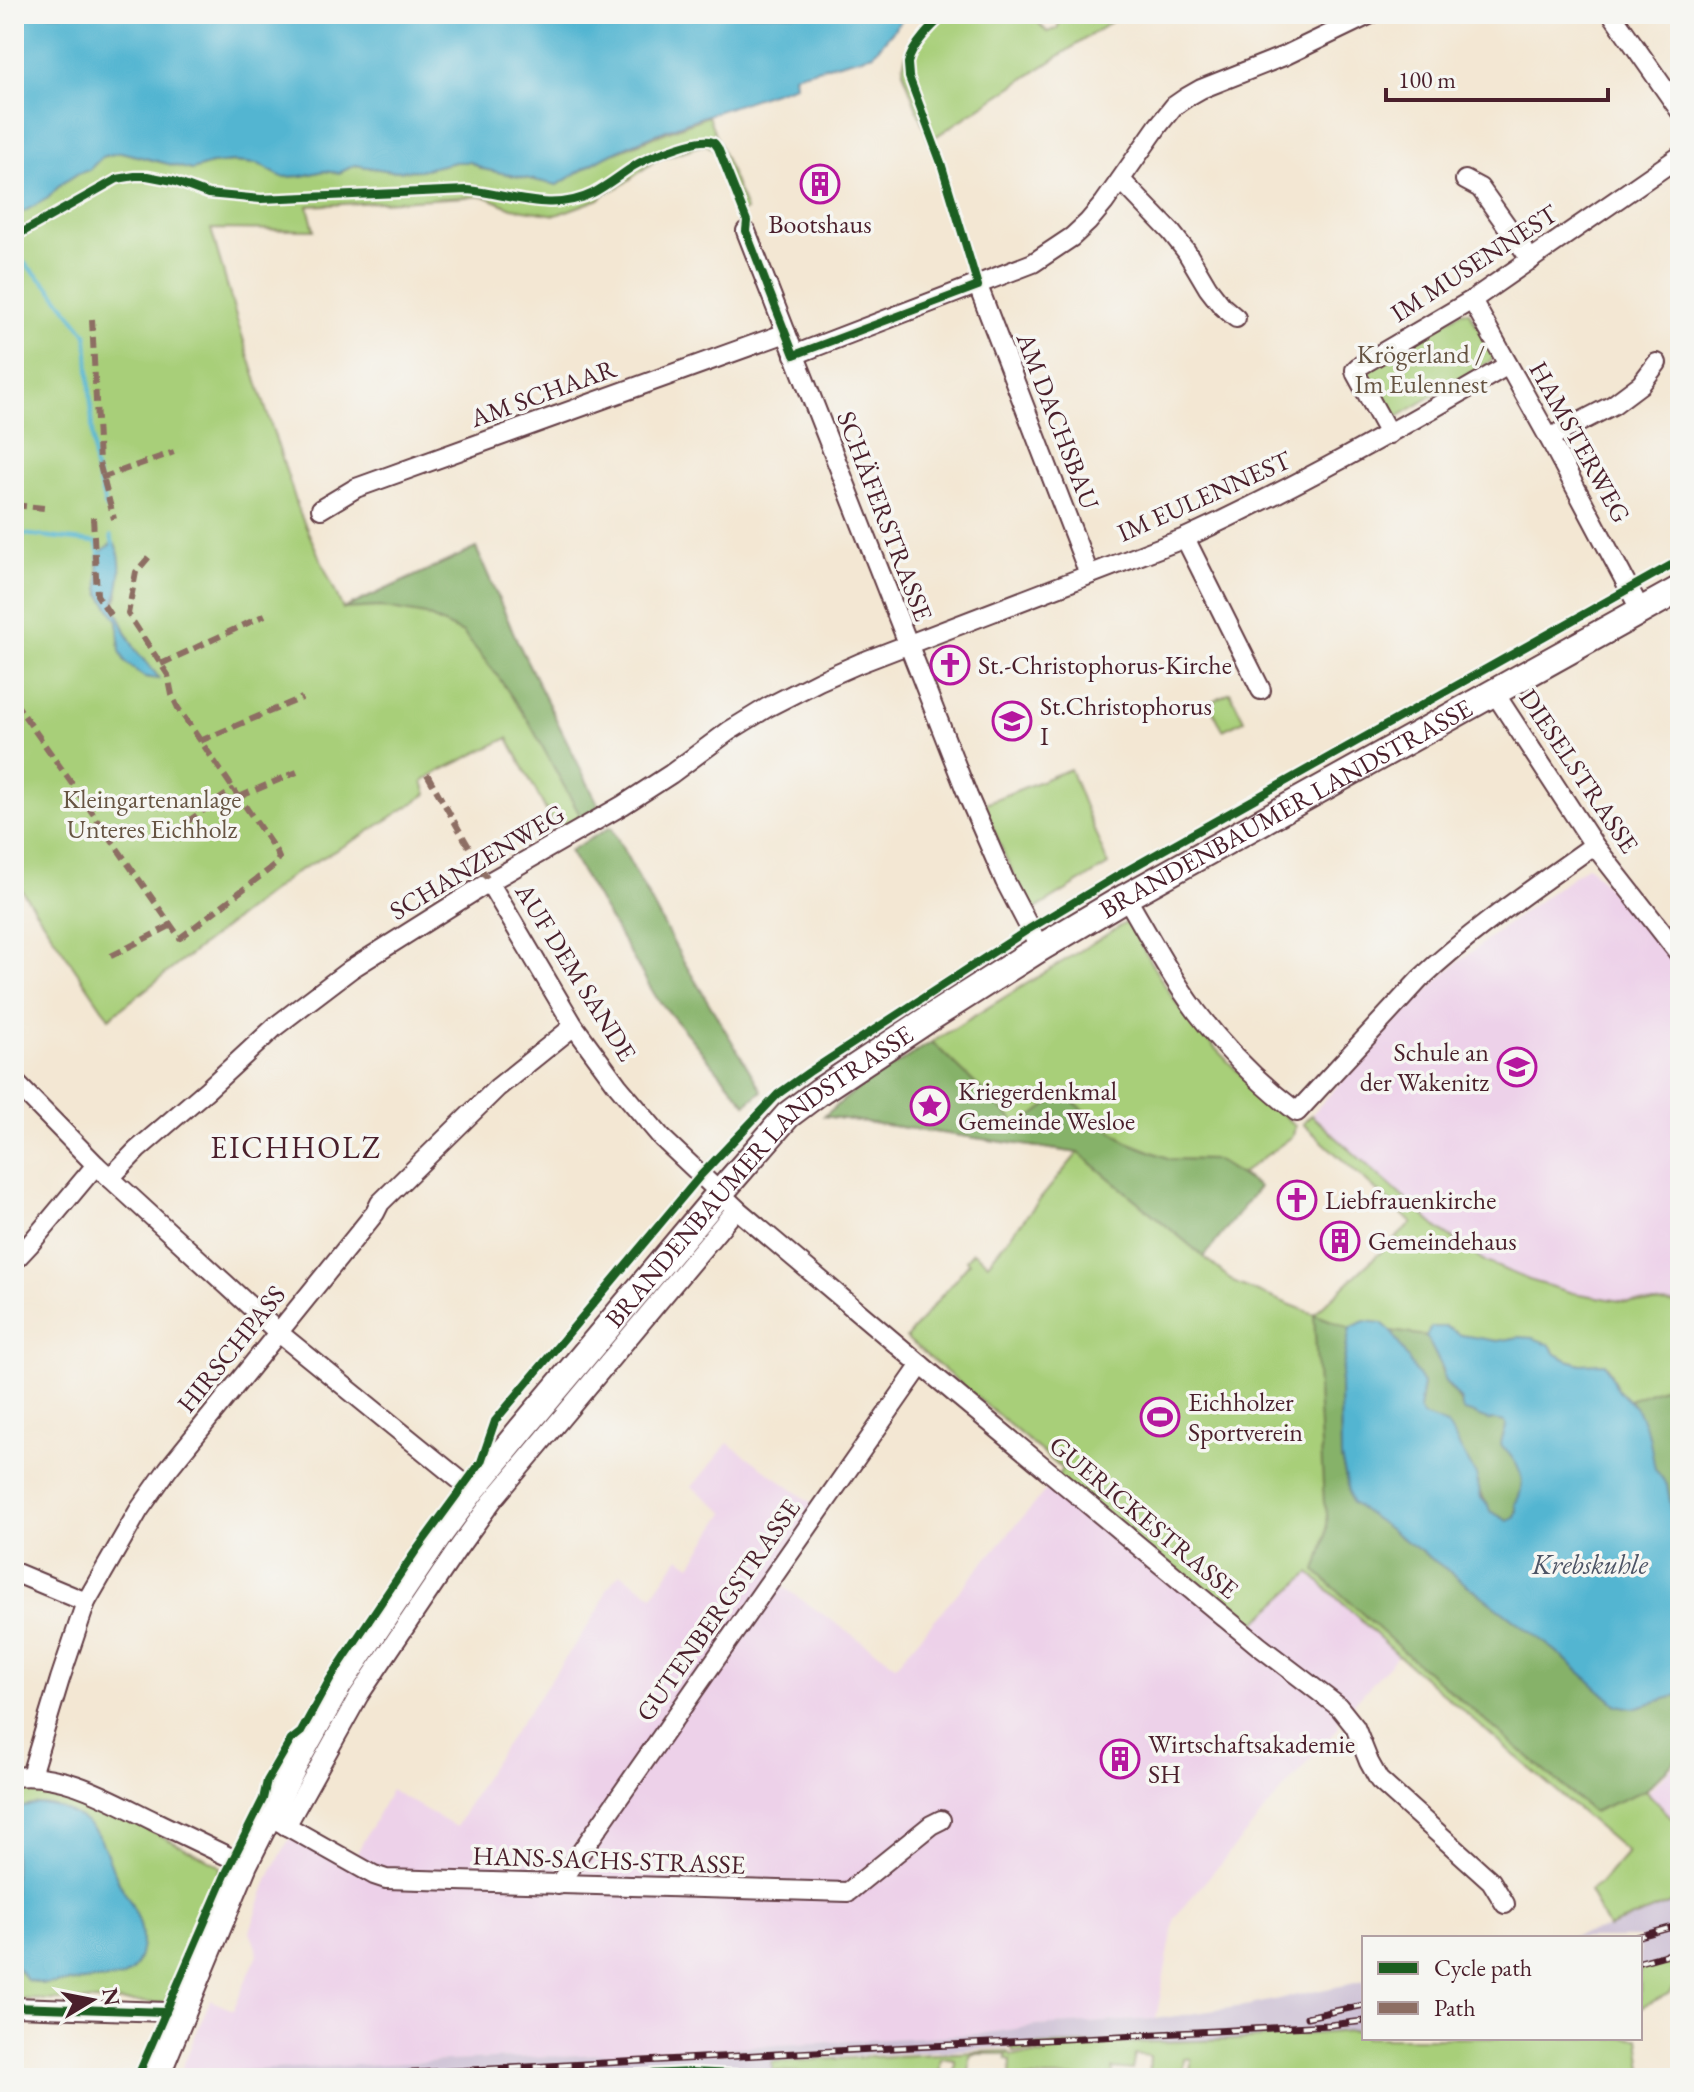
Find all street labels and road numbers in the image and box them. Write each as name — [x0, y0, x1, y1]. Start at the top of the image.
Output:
street label: IM MUSENNEST — [1384, 196, 1564, 330]
street label: AM DACHSBAU — [1008, 327, 1107, 514]
street label: AM SCHAAR — [464, 351, 621, 435]
street label: HAMSTERWEG — [1522, 355, 1638, 529]
street label: SCHÄFERSTRASSE — [829, 406, 941, 626]
street label: IM EULENNEST — [1112, 442, 1297, 549]
street label: DIESELSTRASSE — [1512, 682, 1647, 860]
street label: BRANDENBAUMER LANDSTRASSE — [1093, 691, 1479, 926]
street label: SCHANZENWEG — [383, 796, 571, 928]
street label: AUF DEM SANDE — [507, 876, 645, 1068]
street label: BRANDENBAUMER LANDSTRASSE — [597, 1017, 920, 1335]
street label: HIRSCHPASS — [169, 1278, 293, 1420]
street label: GUERICKESTRASSE — [1042, 1428, 1246, 1606]
street label: GUTENBERGSTRASSE — [628, 1492, 808, 1728]
street label: HANS-SACHS-STRASSE — [472, 1838, 746, 1882]

